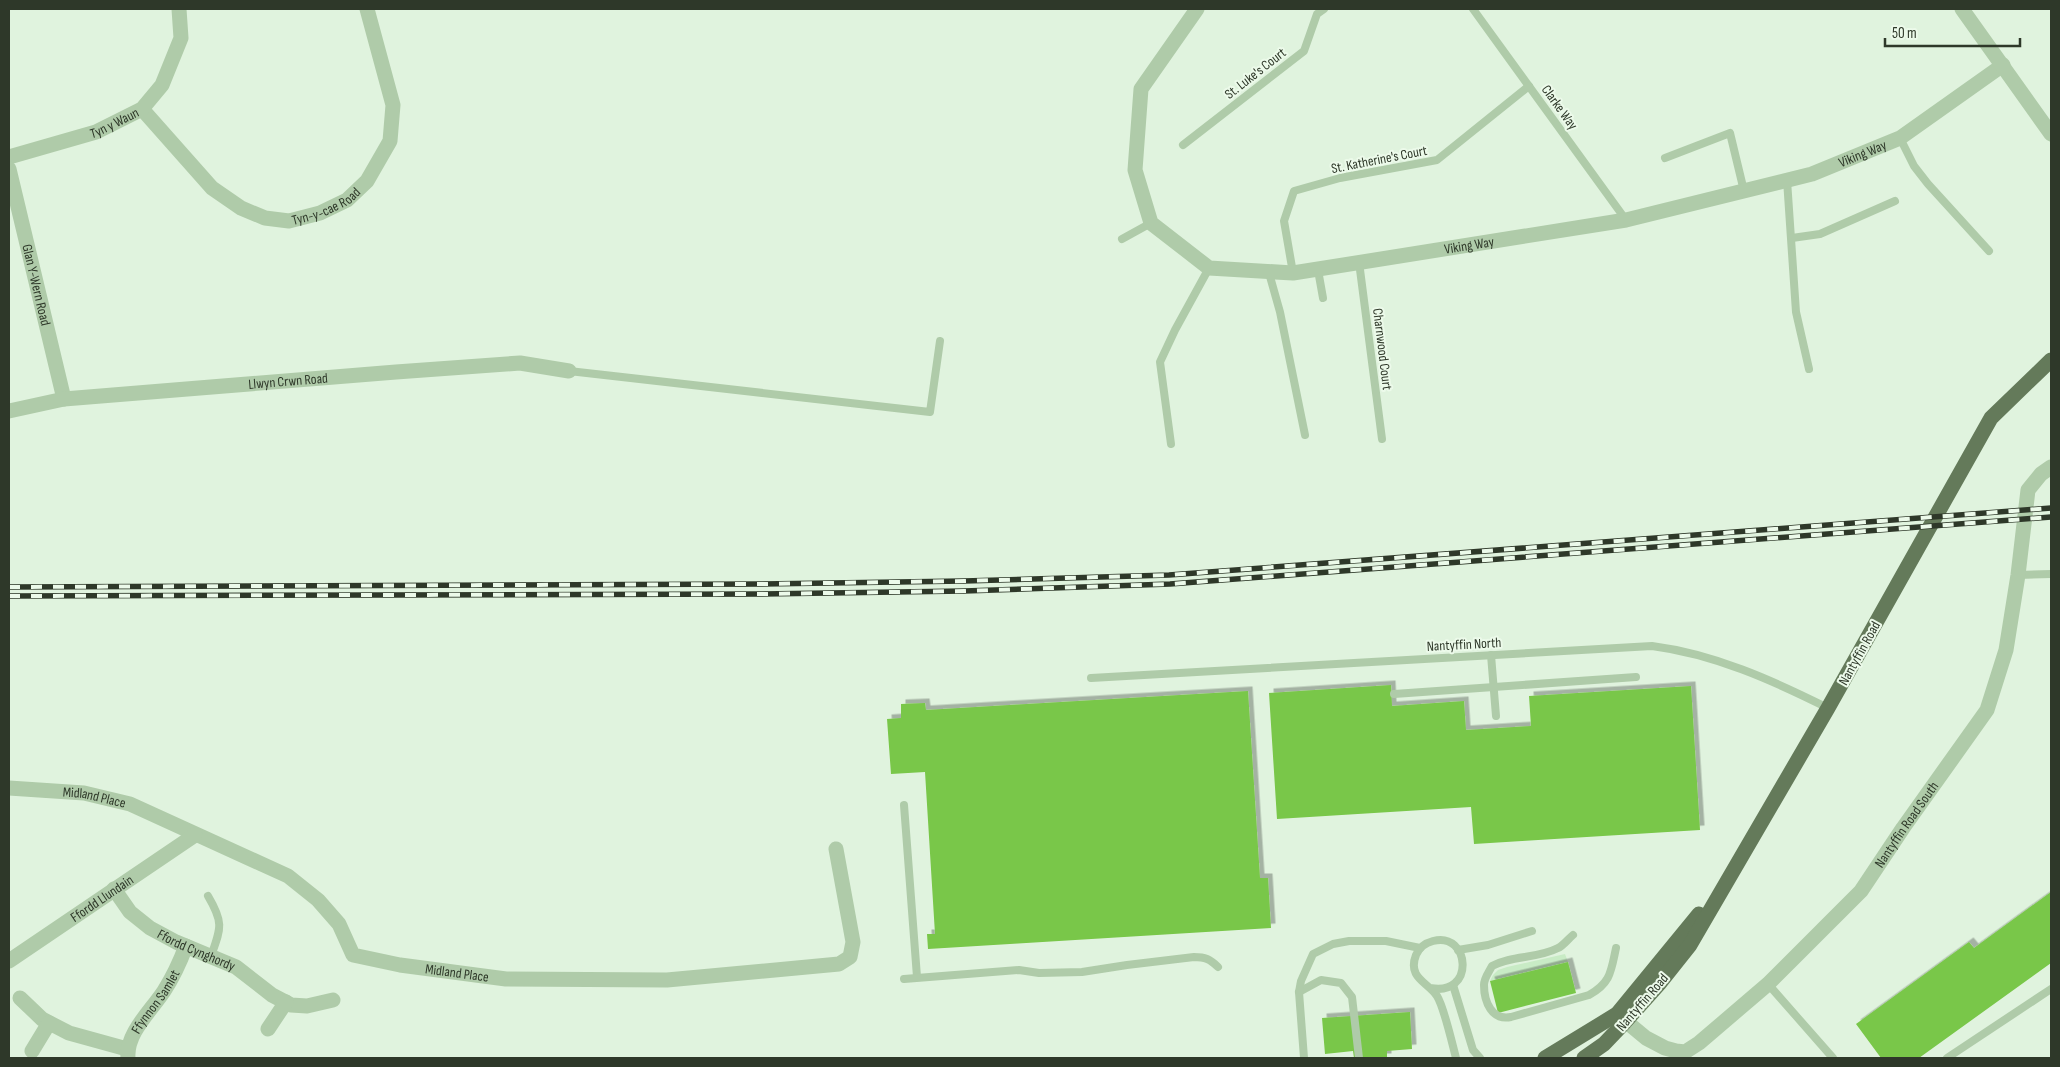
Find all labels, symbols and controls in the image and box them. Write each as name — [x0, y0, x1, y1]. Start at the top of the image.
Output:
scale bar — [1885, 15, 2020, 47]
text: 50 m — [1892, 24, 1917, 43]
street label: St. Luke's Court — [1221, 44, 1289, 103]
street label: Clarke Way — [1538, 82, 1582, 133]
street label: Tyn y Waun — [88, 104, 142, 142]
street label: Viking Way — [1836, 136, 1890, 171]
street label: St. Katherine's Court — [1330, 142, 1428, 177]
street label: Tyn-y-cae Road — [290, 184, 364, 229]
street label: Viking Way — [1443, 233, 1496, 258]
street label: Glan Y-Wern Road — [18, 242, 54, 327]
street label: Charnwood Court — [1369, 307, 1396, 391]
street label: Llwyn Crwn Road — [248, 370, 329, 393]
street label: Nantyffin Road — [1835, 618, 1884, 688]
street label: Nantyffin North — [1426, 634, 1502, 655]
street label: Nantyffin Road South — [1871, 778, 1942, 871]
street label: Midland Place — [62, 784, 128, 812]
street label: Ffordd Llundain — [67, 871, 137, 926]
street label: Ffordd Cynghordy — [154, 926, 238, 975]
street label: Midland Place — [424, 960, 490, 986]
street label: Ffynnon Samlet — [128, 967, 183, 1037]
street label: Nantyffin Road — [1613, 970, 1672, 1035]

